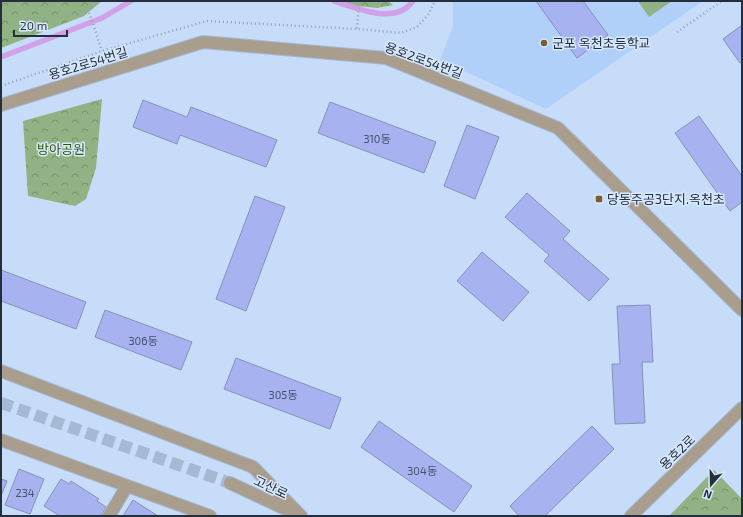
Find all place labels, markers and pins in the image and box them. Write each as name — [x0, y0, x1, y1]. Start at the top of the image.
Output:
place label: 군포 옥천초등학교 — [552, 35, 651, 51]
marker: 군포 옥천초등학교 — [539, 38, 549, 48]
place label: 당동주공3단지.옥천초 — [607, 191, 725, 207]
marker: 당동주공3단지.옥천초 — [594, 194, 604, 204]

